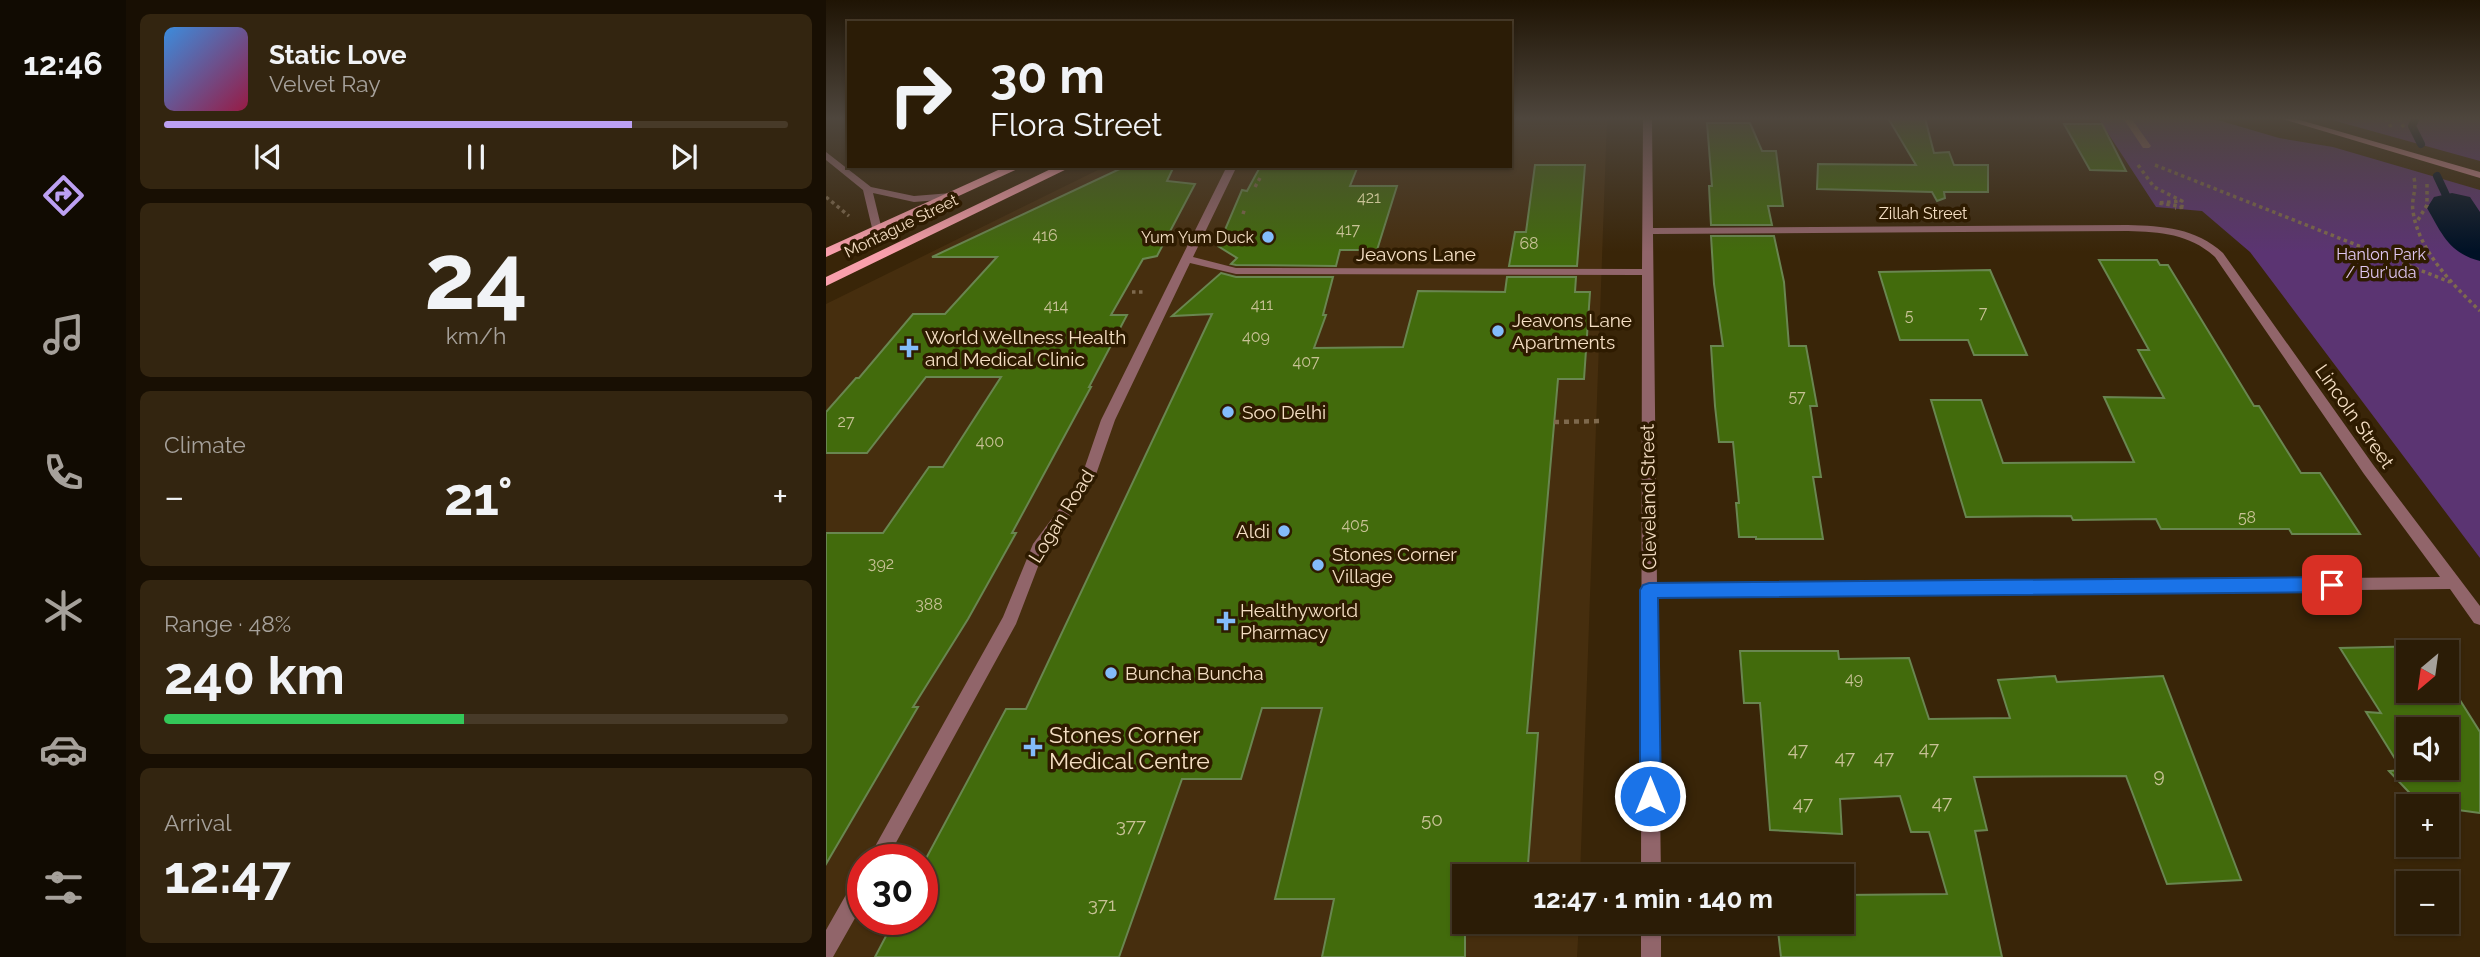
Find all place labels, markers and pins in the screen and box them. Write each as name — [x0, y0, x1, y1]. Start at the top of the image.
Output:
place label: Yum Yum Duck — [1141, 228, 1255, 247]
marker: Yum Yum Duck — [1260, 229, 1276, 245]
place label: Jeavons Lane Apartments — [1512, 309, 1632, 353]
marker: Jeavons Lane Apartments — [1490, 323, 1506, 339]
place label: World Wellness Health and Medical Clinic — [925, 326, 1126, 370]
marker: World Wellness Health and Medical Clinic — [899, 338, 919, 358]
place label: Soo Delhi — [1242, 401, 1326, 423]
marker: Soo Delhi — [1220, 404, 1236, 420]
place label: Aldi — [1236, 520, 1270, 542]
marker: Aldi — [1276, 523, 1292, 539]
place label: Stones Corner Village — [1332, 543, 1457, 587]
pin — [2302, 555, 2362, 615]
marker: Stones Corner Village — [1310, 557, 1326, 573]
place label: Healthyworld Pharmacy — [1240, 599, 1358, 643]
marker: Healthyworld Pharmacy — [1218, 613, 1234, 629]
place label: Buncha Buncha — [1125, 662, 1264, 684]
marker: Buncha Buncha — [1103, 665, 1119, 681]
place label: Stones Corner Medical Centre — [1049, 721, 1210, 774]
marker: Stones Corner Medical Centre — [1023, 737, 1043, 757]

